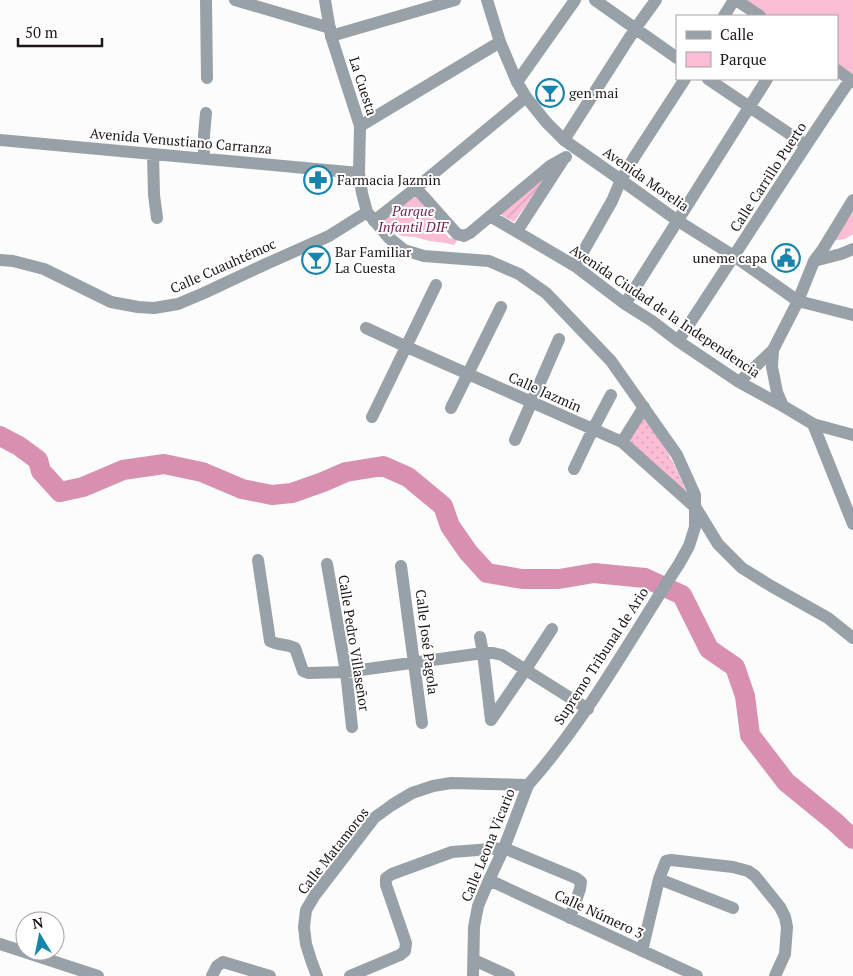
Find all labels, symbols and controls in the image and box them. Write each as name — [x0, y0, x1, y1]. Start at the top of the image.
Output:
scale bar — [18, 15, 101, 47]
legend — [676, 15, 838, 80]
text: 50 m — [25, 22, 58, 42]
text: Calle — [720, 24, 754, 44]
text: Parque — [720, 49, 767, 69]
street label: La Cuesta — [345, 54, 382, 118]
bar icon: gen mai — [535, 78, 565, 108]
place label: gen mai — [569, 83, 619, 102]
street label: Calle Carrillo Puerto — [725, 118, 810, 235]
street label: Avenida Venustiano Carranza — [89, 123, 273, 158]
street label: Avenida Morelia — [599, 142, 693, 215]
pharmacy icon: Farmacia Jazmin — [303, 165, 333, 195]
place label: Farmacia Jazmin — [337, 170, 441, 189]
park label: Parque Infantil DIF — [377, 201, 449, 236]
street label: Calle Cuauhtémoc — [167, 234, 279, 297]
street label: Avenida Ciudad de la Independencia — [566, 240, 764, 382]
place label: Bar Familiar La Cuesta — [335, 242, 412, 277]
public building icon: uneme capa — [771, 243, 801, 273]
bar icon: Bar Familiar La Cuesta — [301, 245, 331, 275]
place label: uneme capa — [692, 248, 767, 267]
street label: Calle Jazmin — [506, 367, 585, 416]
street label: Calle Pedro Villaseñor — [334, 573, 375, 713]
street label: Supremo Tribunal de Ario — [549, 583, 652, 728]
street label: Calle José Pagola — [412, 588, 443, 696]
street label: Calle Leona Vicario — [456, 785, 519, 904]
street label: Calle Matamoros — [293, 803, 373, 898]
street label: Calle Número 3 — [552, 885, 647, 943]
north arrow — [15, 911, 65, 961]
text: N — [31, 912, 45, 933]

